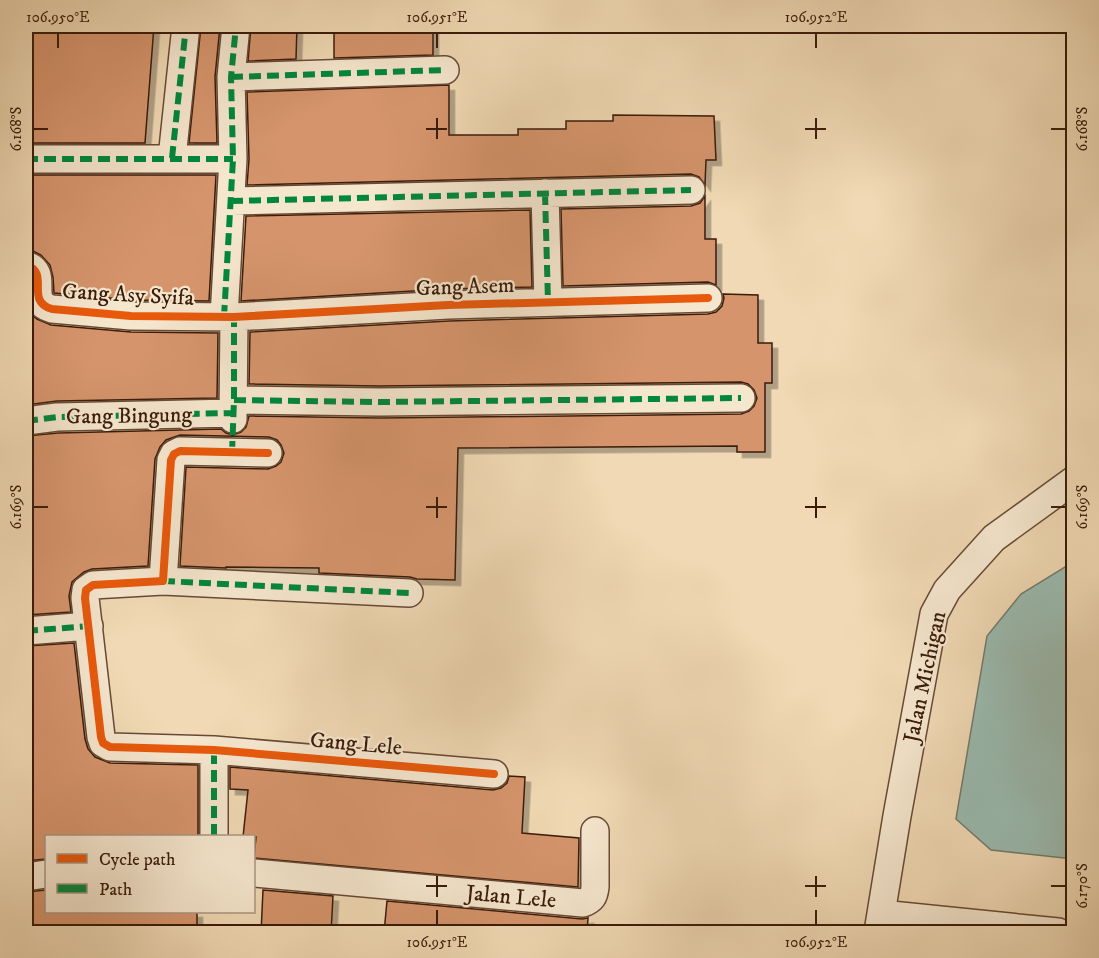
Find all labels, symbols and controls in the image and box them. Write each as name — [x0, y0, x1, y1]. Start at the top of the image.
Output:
text: 106.950°E — [26, 8, 90, 27]
text: 106.951°E — [407, 8, 468, 27]
text: 106.952°E — [785, 8, 848, 27]
text: 6.168°S — [7, 106, 26, 151]
text: 6.168°S — [1073, 106, 1092, 151]
street label: Gang Asem — [415, 272, 515, 302]
street label: Gang Asy Syifa — [61, 278, 195, 312]
street label: Gang Bingung — [66, 401, 193, 431]
text: 6.169°S — [7, 484, 26, 529]
text: 6.169°S — [1073, 484, 1092, 529]
street label: Jalan Michigan — [897, 608, 952, 747]
street label: Gang Lele — [309, 727, 403, 761]
legend — [45, 835, 255, 913]
text: Cycle path — [99, 849, 176, 871]
text: 6.170°S — [1073, 863, 1092, 909]
text: Path — [99, 879, 133, 901]
street label: Jalan Lele — [463, 879, 557, 914]
text: 106.951°E — [407, 933, 468, 952]
text: 106.952°E — [785, 933, 848, 952]

